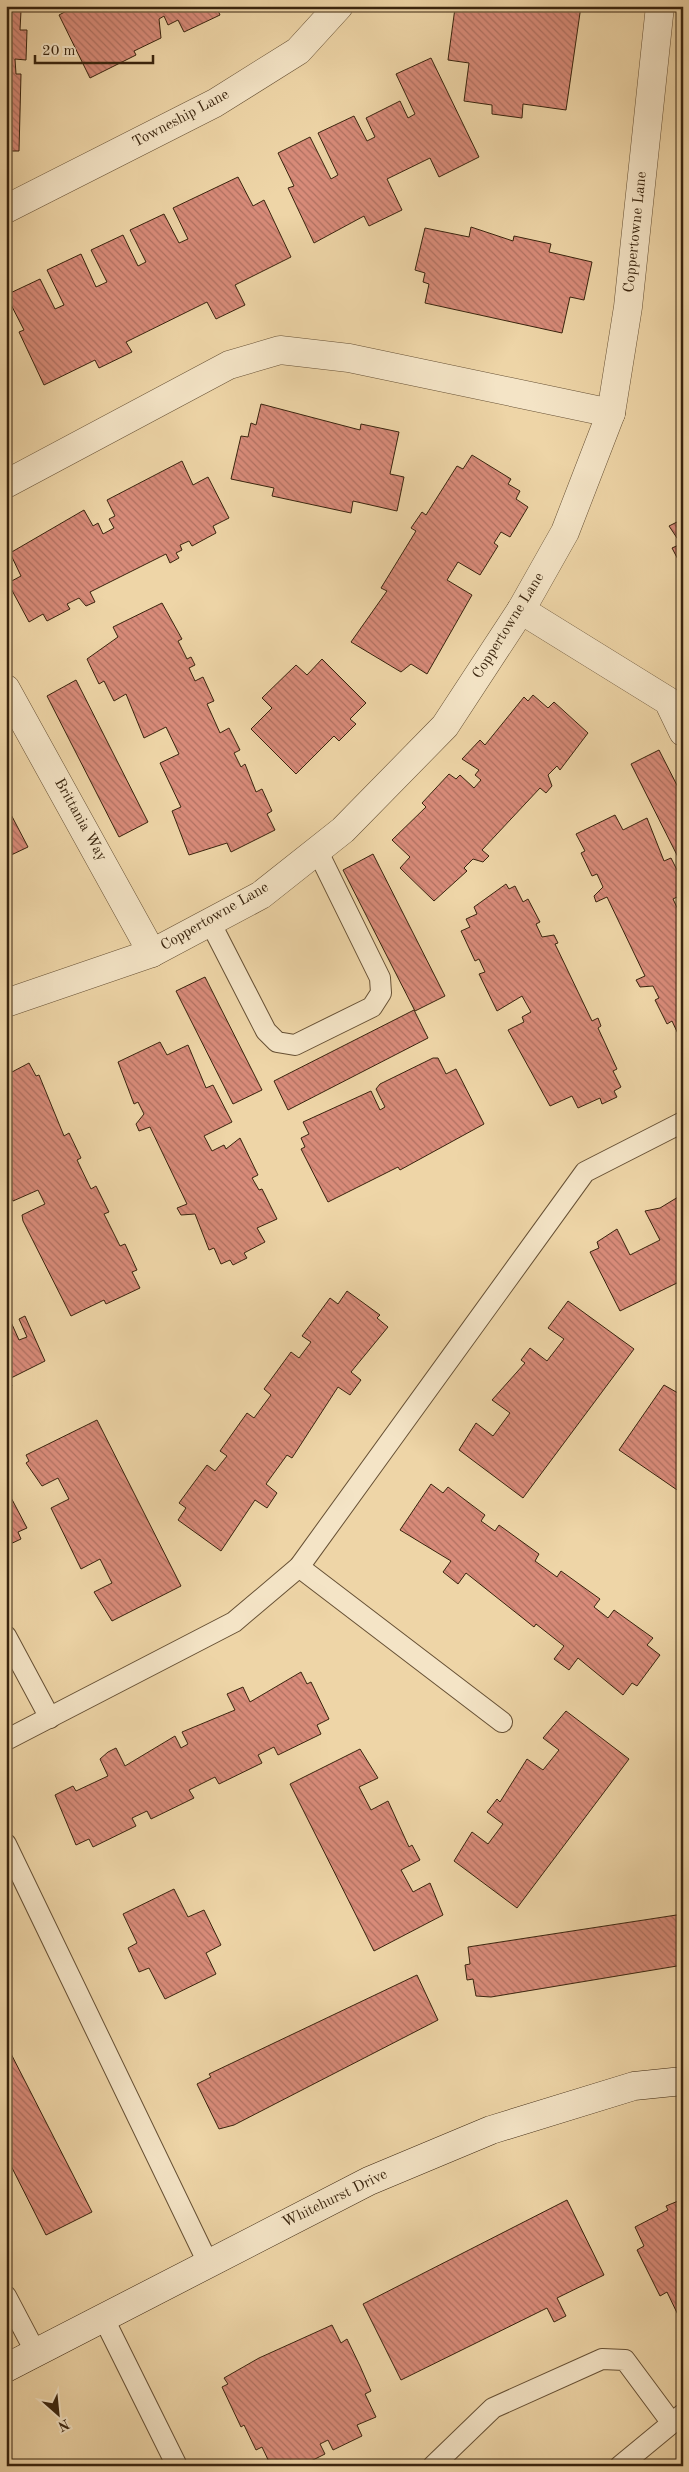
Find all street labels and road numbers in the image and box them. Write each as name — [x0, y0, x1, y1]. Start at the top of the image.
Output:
street label: Towneship Lane — [130, 87, 232, 151]
street label: Coppertowne Lane — [622, 171, 650, 293]
street label: Coppertowne Lane — [470, 570, 548, 682]
street label: Brittania Way — [51, 776, 109, 864]
street label: Coppertowne Lane — [158, 880, 272, 954]
street label: Whitehurst Drive — [280, 2167, 390, 2231]

